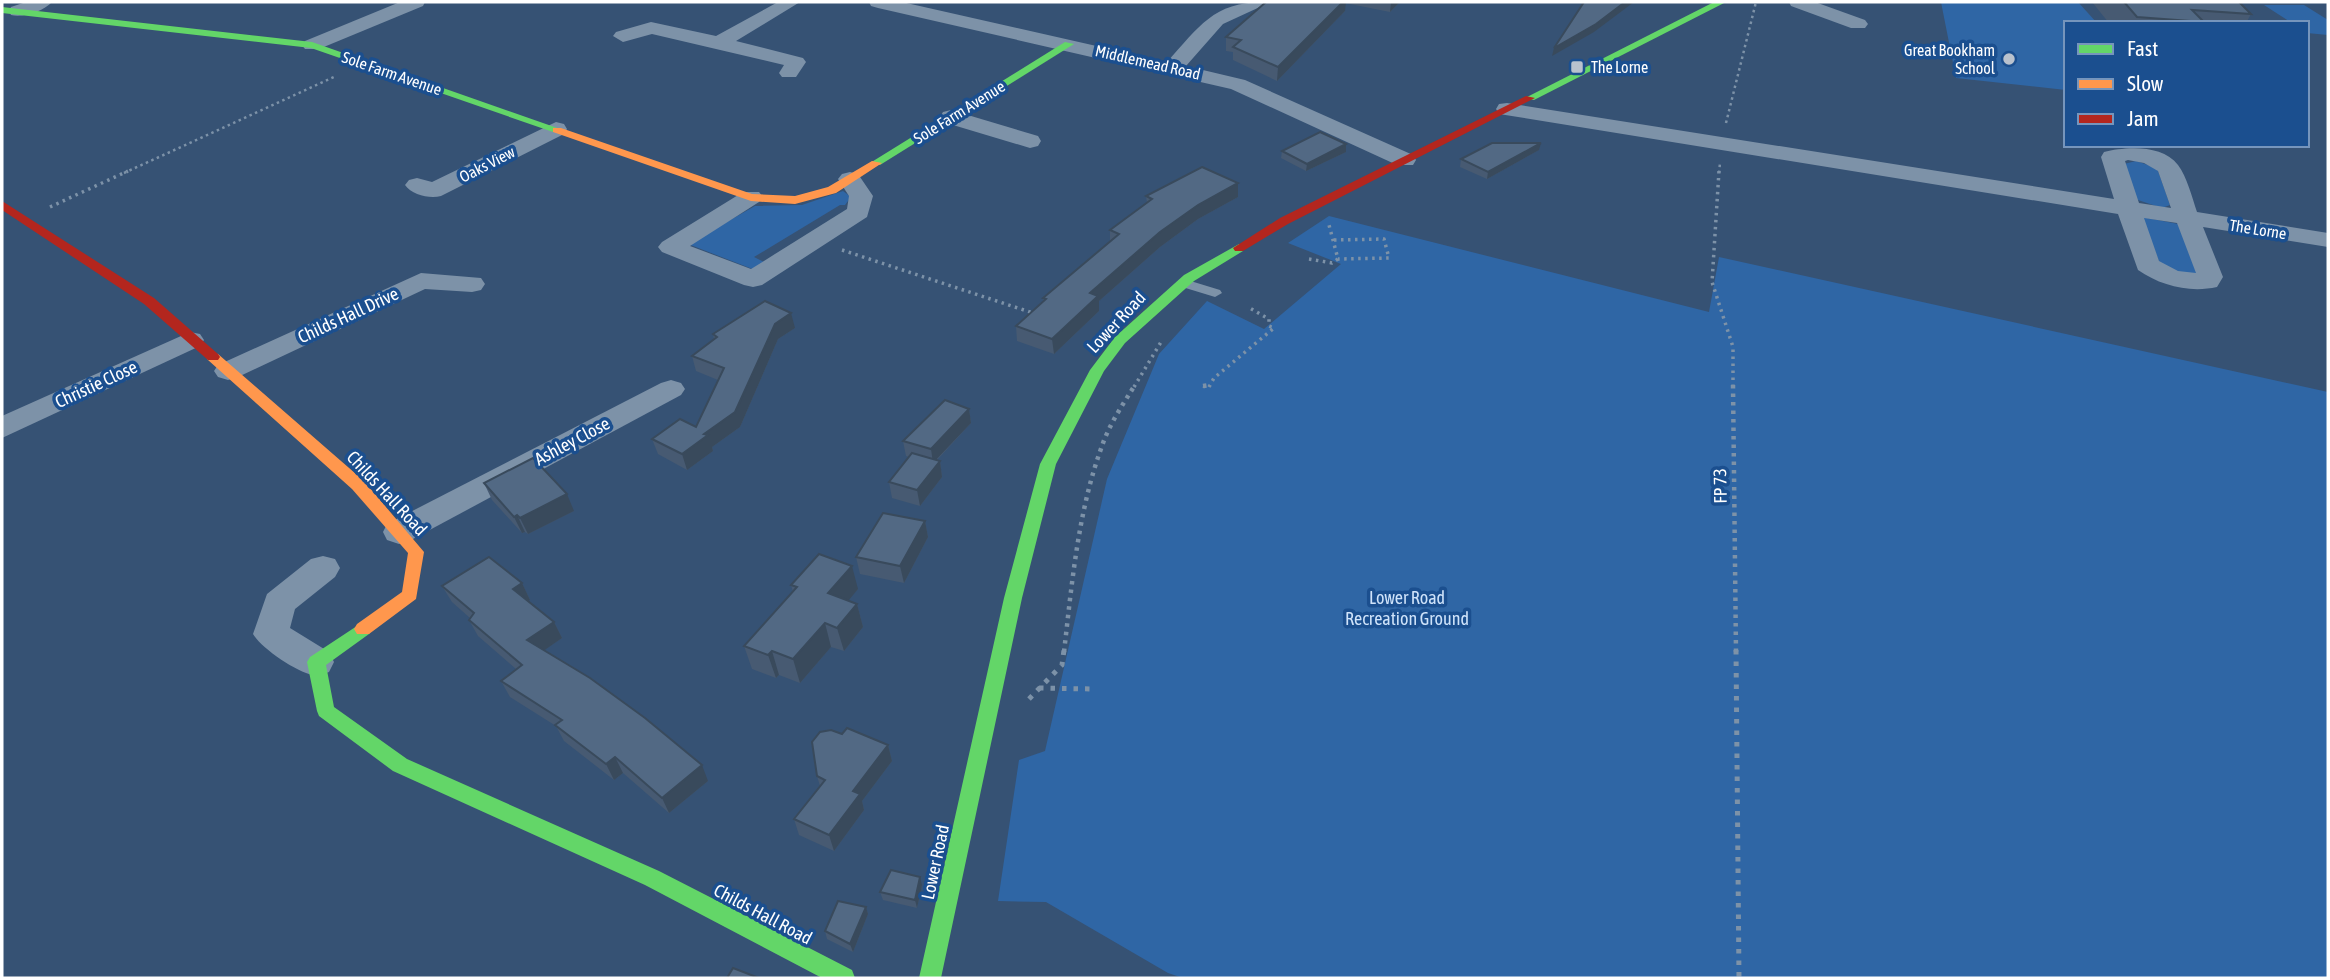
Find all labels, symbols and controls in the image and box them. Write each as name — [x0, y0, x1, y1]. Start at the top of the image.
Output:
legend — [2064, 21, 2309, 147]
text: Fast — [2127, 36, 2158, 60]
street label: Middlemead Road — [1094, 41, 1202, 83]
place label: Great Bookham School — [1904, 41, 1996, 77]
street label: Sole Farm Avenue — [340, 48, 444, 98]
marker: Great Bookham School — [2001, 51, 2017, 67]
place label: The Lorne — [1591, 58, 1648, 76]
marker: The Lorne — [1569, 59, 1585, 75]
text: Slow — [2127, 71, 2164, 95]
street label: Sole Farm Avenue — [910, 77, 1008, 147]
text: Jam — [2127, 106, 2159, 130]
street label: Oaks View — [456, 142, 518, 186]
street label: The Lorne — [2228, 216, 2288, 242]
street label: Childs Hall Drive — [294, 283, 402, 347]
street label: Lower Road — [1082, 287, 1150, 357]
street label: Christie Close — [52, 356, 140, 412]
street label: Ashley Close — [531, 412, 613, 470]
street label: Childs Hall Road — [342, 446, 432, 540]
street label: FP 73 — [1709, 468, 1731, 504]
park label: Lower Road Recreation Ground — [1345, 587, 1469, 629]
street label: Lower Road — [917, 823, 953, 901]
street label: Childs Hall Road — [710, 879, 816, 949]

